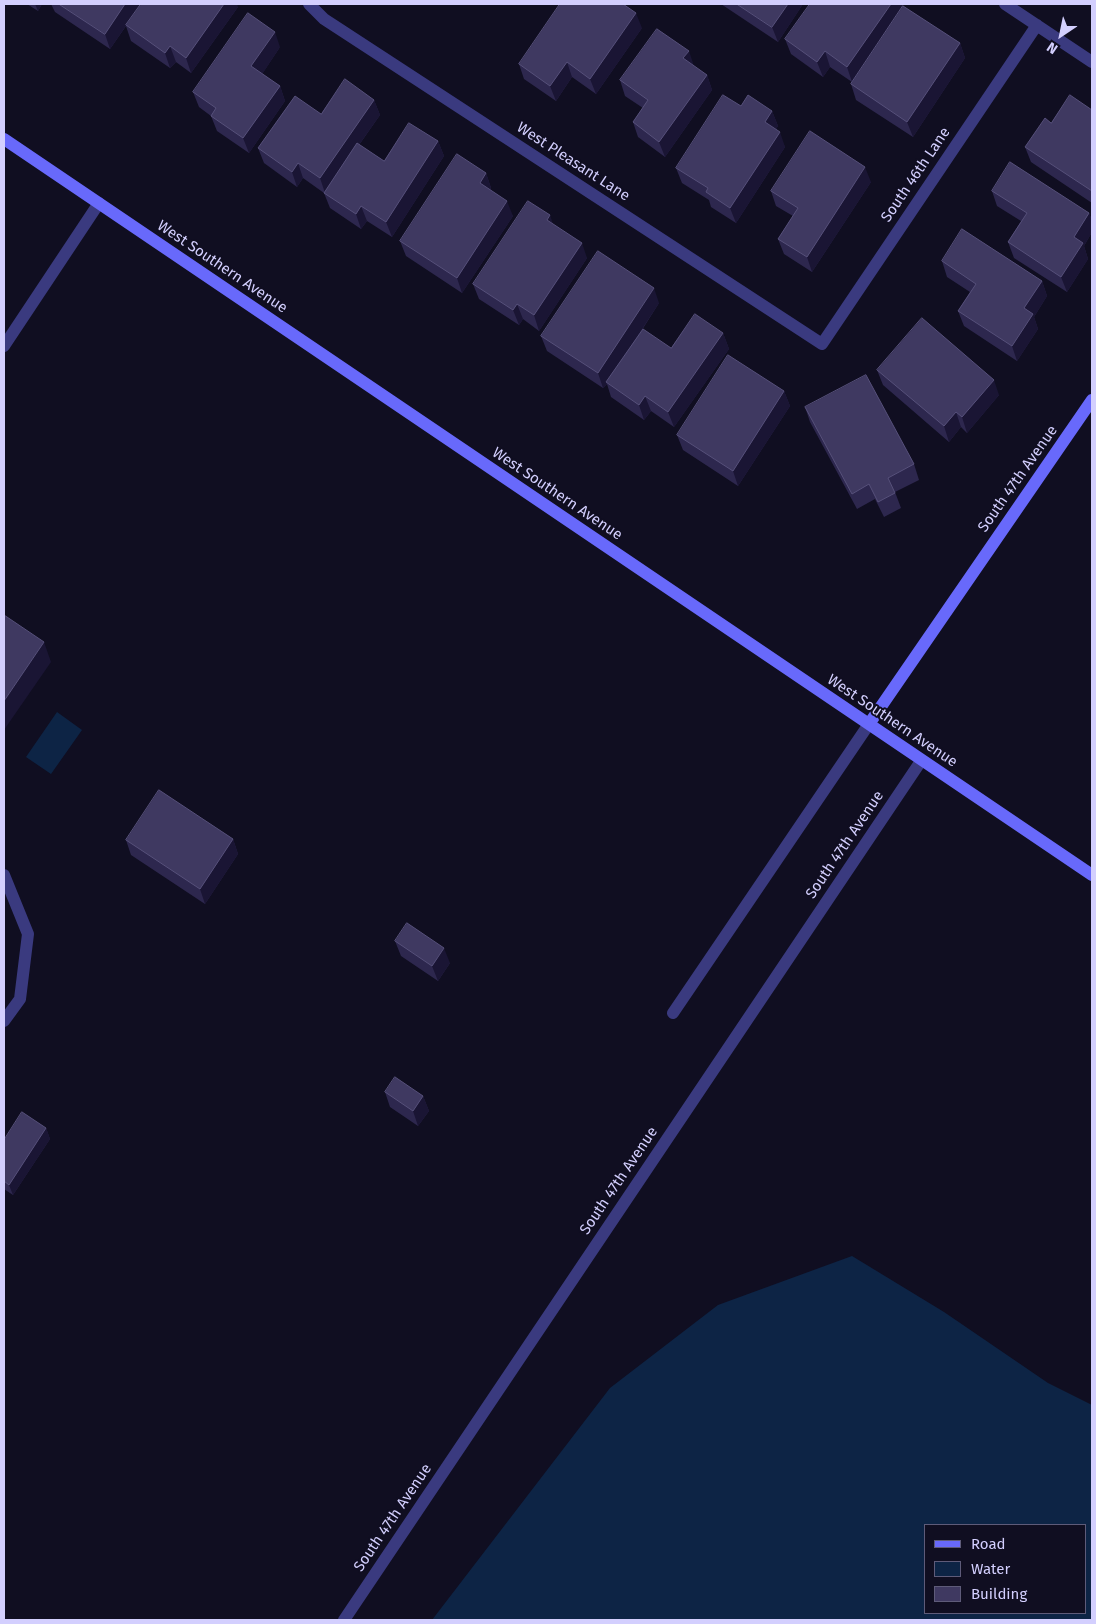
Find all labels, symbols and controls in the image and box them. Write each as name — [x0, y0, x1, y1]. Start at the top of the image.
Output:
north arrow — [1036, 10, 1086, 60]
text: N — [1044, 38, 1061, 58]
street label: West Pleasant Lane — [513, 119, 633, 205]
street label: South 46th Lane — [878, 124, 954, 226]
street label: West Southern Avenue — [153, 217, 291, 317]
street label: South 47th Avenue — [974, 422, 1062, 536]
street label: West Southern Avenue — [488, 444, 626, 544]
street label: West Southern Avenue — [823, 671, 961, 771]
street label: South 47th Avenue — [802, 788, 888, 902]
street label: South 47th Avenue — [576, 1124, 662, 1238]
street label: South 47th Avenue — [350, 1461, 436, 1575]
legend — [924, 1524, 1086, 1614]
text: Road — [971, 1535, 1006, 1553]
text: Water — [971, 1560, 1010, 1578]
text: Building — [971, 1585, 1027, 1603]

